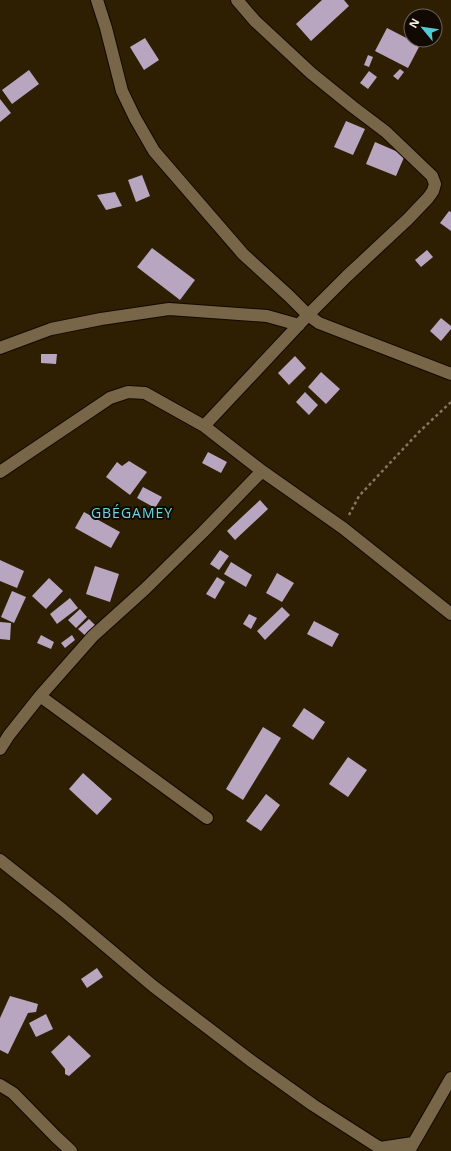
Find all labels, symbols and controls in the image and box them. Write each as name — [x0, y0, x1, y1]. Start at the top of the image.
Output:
north arrow — [403, 8, 443, 48]
text: N — [405, 15, 423, 30]
district label: GBÉGAMEY — [91, 503, 173, 522]

